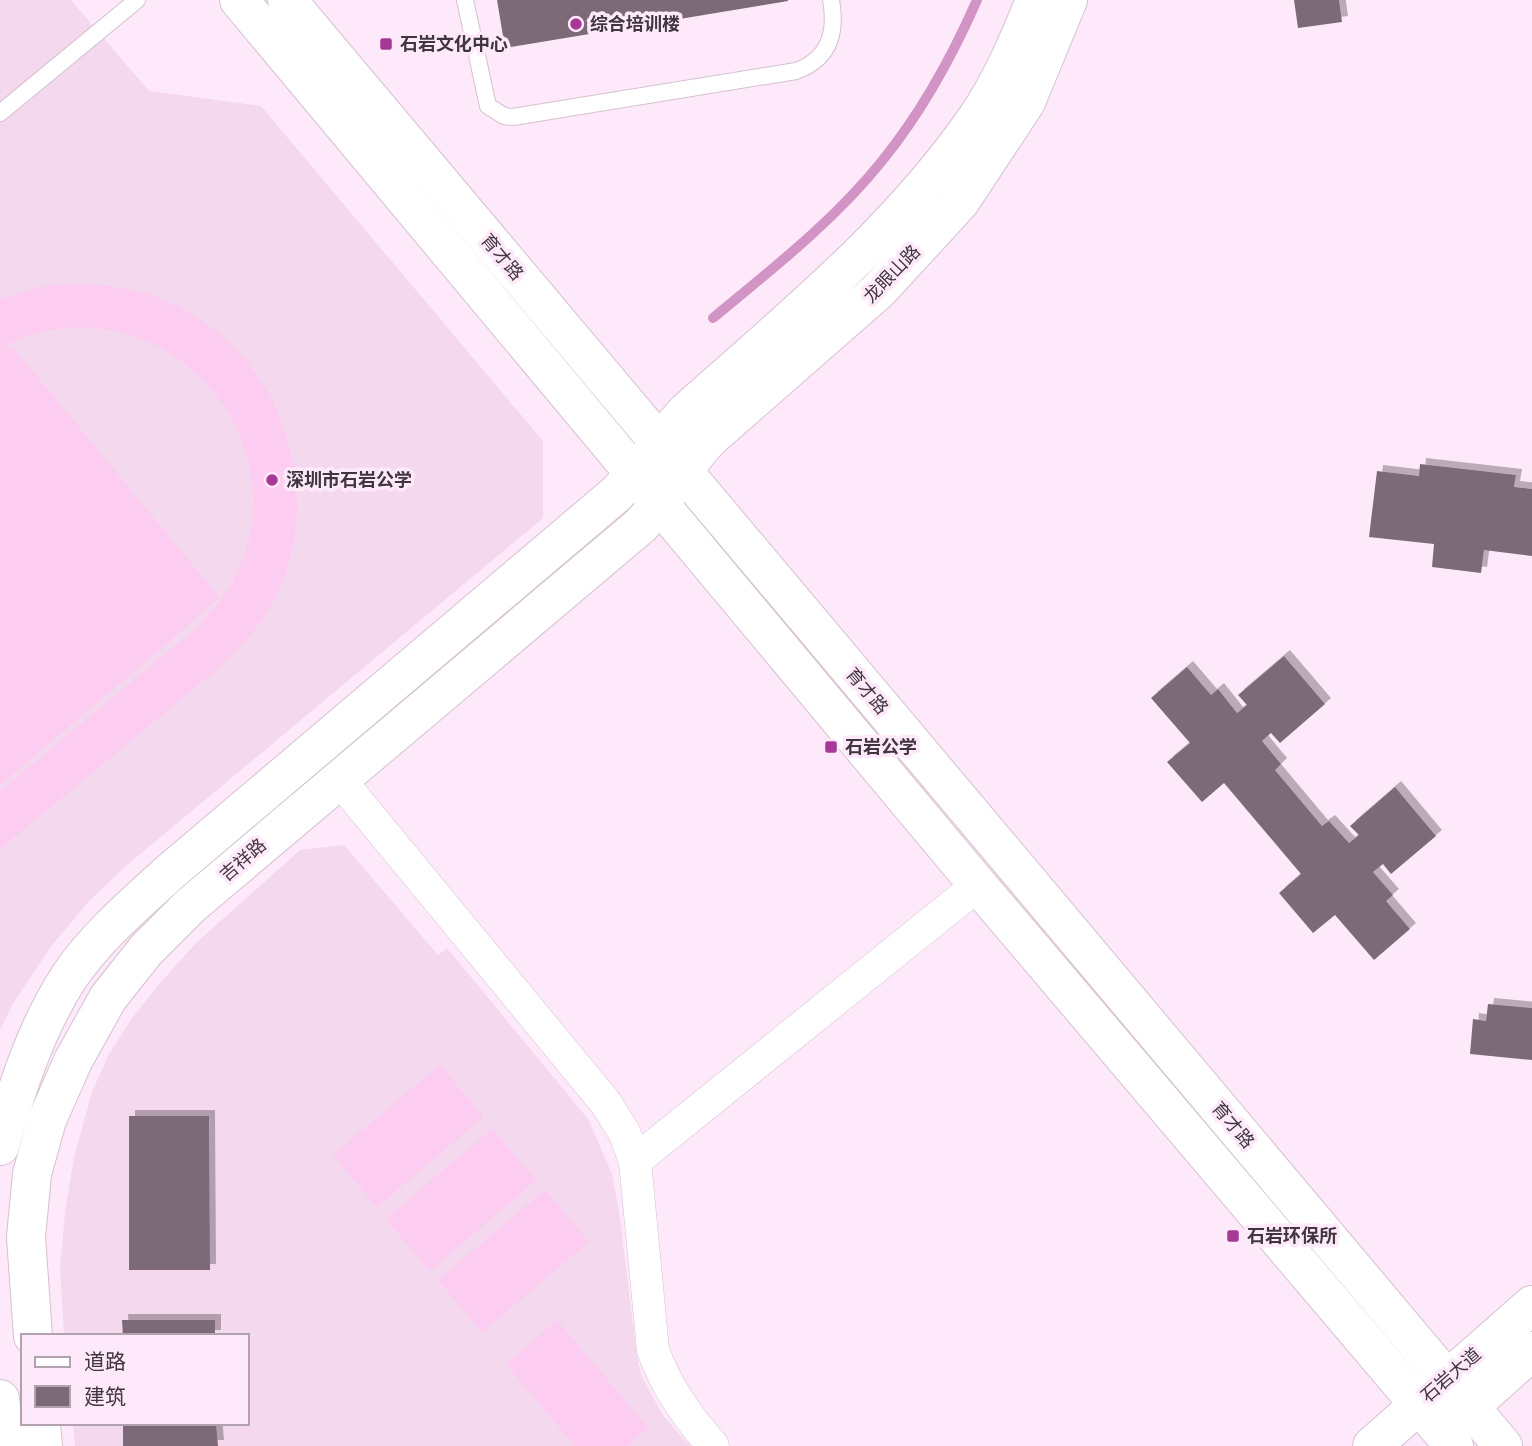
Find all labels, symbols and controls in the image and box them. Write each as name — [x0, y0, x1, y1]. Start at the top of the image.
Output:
place label: 综合培训楼 — [590, 13, 680, 35]
marker: 综合培训楼 — [568, 16, 584, 32]
place label: 石岩文化中心 — [400, 33, 508, 55]
marker: 石岩文化中心 — [378, 36, 394, 52]
street label: 育才路 — [476, 229, 528, 285]
street label: 龙眼山路 — [859, 240, 925, 308]
place label: 深圳市石岩公学 — [286, 469, 412, 491]
marker: 深圳市石岩公学 — [264, 472, 280, 488]
street label: 育才路 — [841, 663, 893, 719]
place label: 石岩公学 — [845, 736, 917, 758]
marker: 石岩公学 — [823, 739, 839, 755]
street label: 吉祥路 — [215, 834, 271, 886]
street label: 育才路 — [1207, 1097, 1259, 1153]
place label: 石岩环保所 — [1247, 1225, 1337, 1247]
marker: 石岩环保所 — [1225, 1228, 1241, 1244]
legend — [21, 1334, 248, 1425]
street label: 石岩大道 — [1417, 1343, 1485, 1407]
text: 道路 — [84, 1349, 126, 1375]
text: 建筑 — [84, 1384, 126, 1410]

